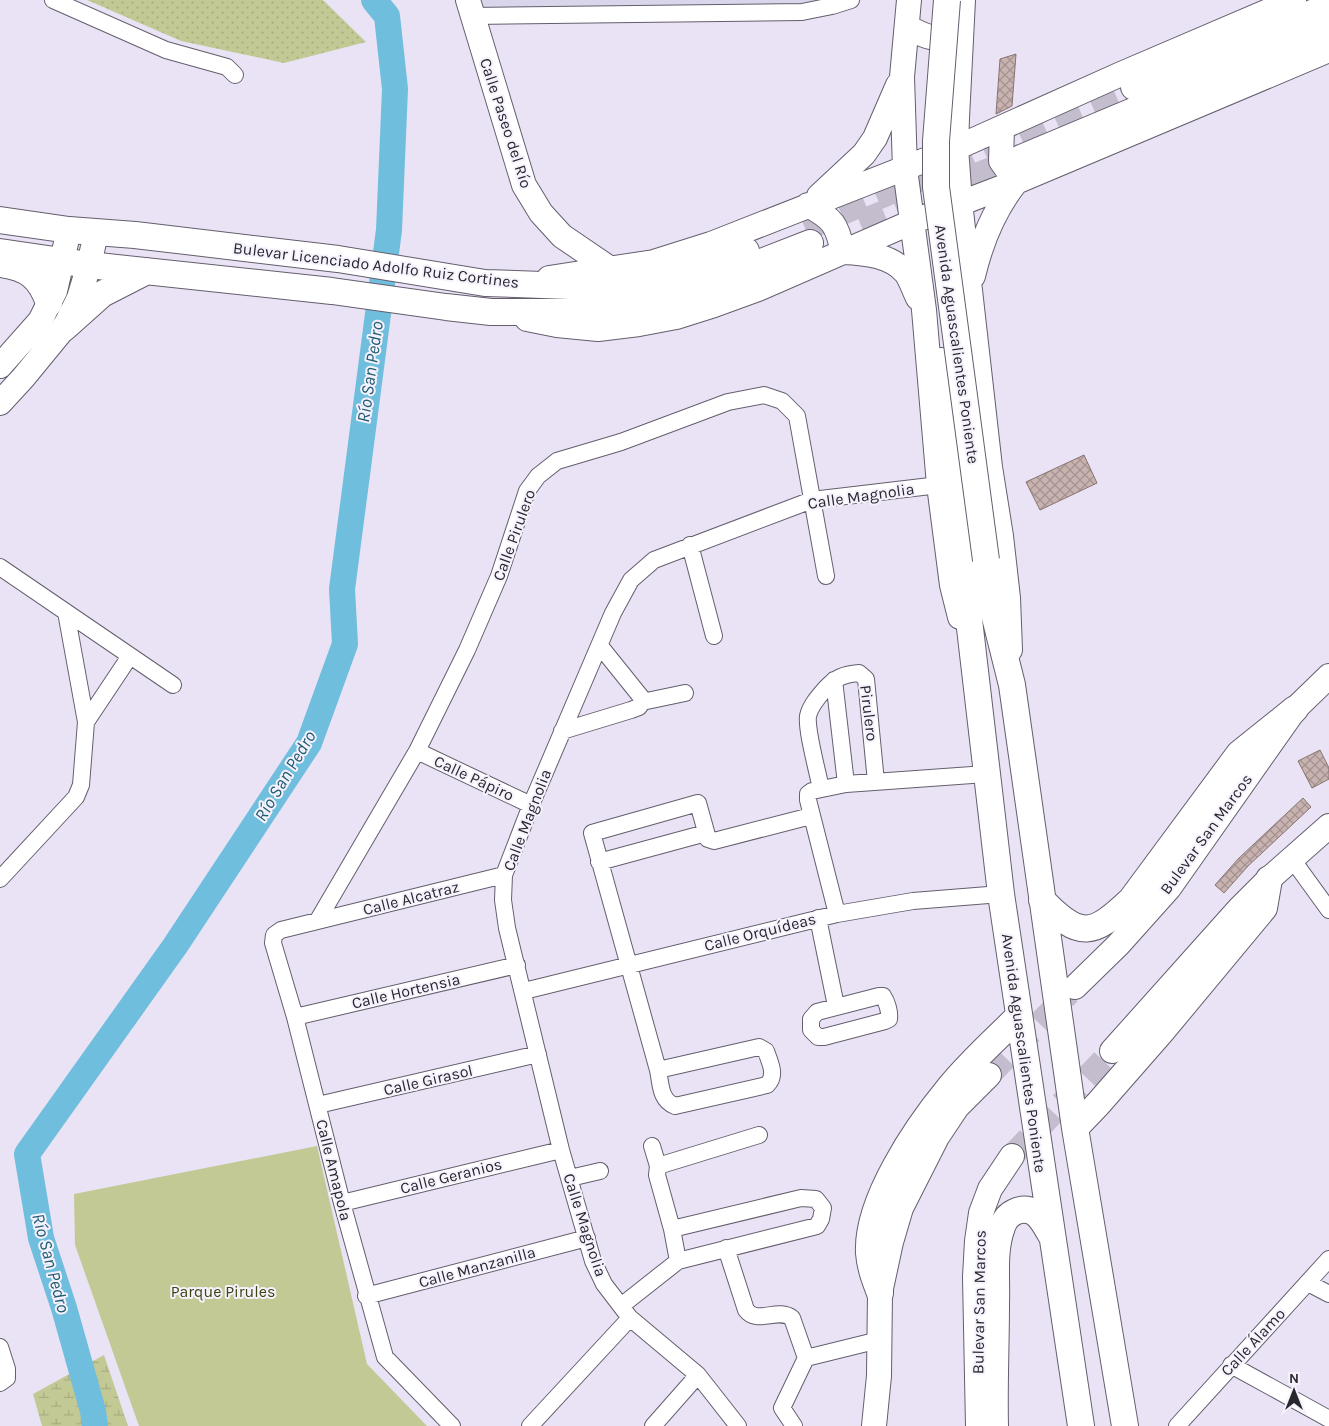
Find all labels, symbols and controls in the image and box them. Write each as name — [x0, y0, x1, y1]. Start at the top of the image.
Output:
street label: Calle Paseo del Río — [476, 56, 536, 190]
street label: Avenida Aguascalientes Poniente — [931, 223, 983, 465]
street label: Bulevar Licenciado Adolfo Ruiz Cortines — [232, 238, 520, 292]
water label: Río San Pedro — [352, 320, 388, 424]
street label: Calle Magnolia — [806, 479, 916, 513]
street label: Calle Pirulero — [489, 487, 539, 583]
street label: Pirulero — [856, 684, 882, 742]
water label: Río San Pedro — [249, 727, 321, 825]
street label: Calle Pápiro — [431, 751, 517, 805]
street label: Calle Magnolia — [499, 766, 555, 874]
street label: Bulevar San Marcos — [1156, 770, 1256, 898]
street label: Calle Alcatraz — [361, 877, 461, 919]
street label: Calle Orquídeas — [702, 909, 818, 955]
street label: Avenida Aguascalientes Poniente — [998, 932, 1050, 1174]
street label: Calle Hortensia — [350, 969, 462, 1013]
street label: Calle Girasol — [382, 1061, 474, 1099]
street label: Calle Amapola — [312, 1117, 356, 1223]
street label: Calle Geranios — [398, 1154, 504, 1198]
street label: Calle Magnolia — [559, 1171, 611, 1279]
water label: Río San Pedro — [27, 1211, 75, 1315]
street label: Bulevar San Marcos — [968, 1230, 990, 1374]
street label: Calle Manzanilla — [416, 1242, 538, 1292]
park label: Parque Pirules — [171, 1282, 275, 1301]
street label: Calle Álamo — [1217, 1304, 1289, 1380]
north arrow — [1269, 1366, 1319, 1416]
text: N — [1289, 1370, 1299, 1387]

